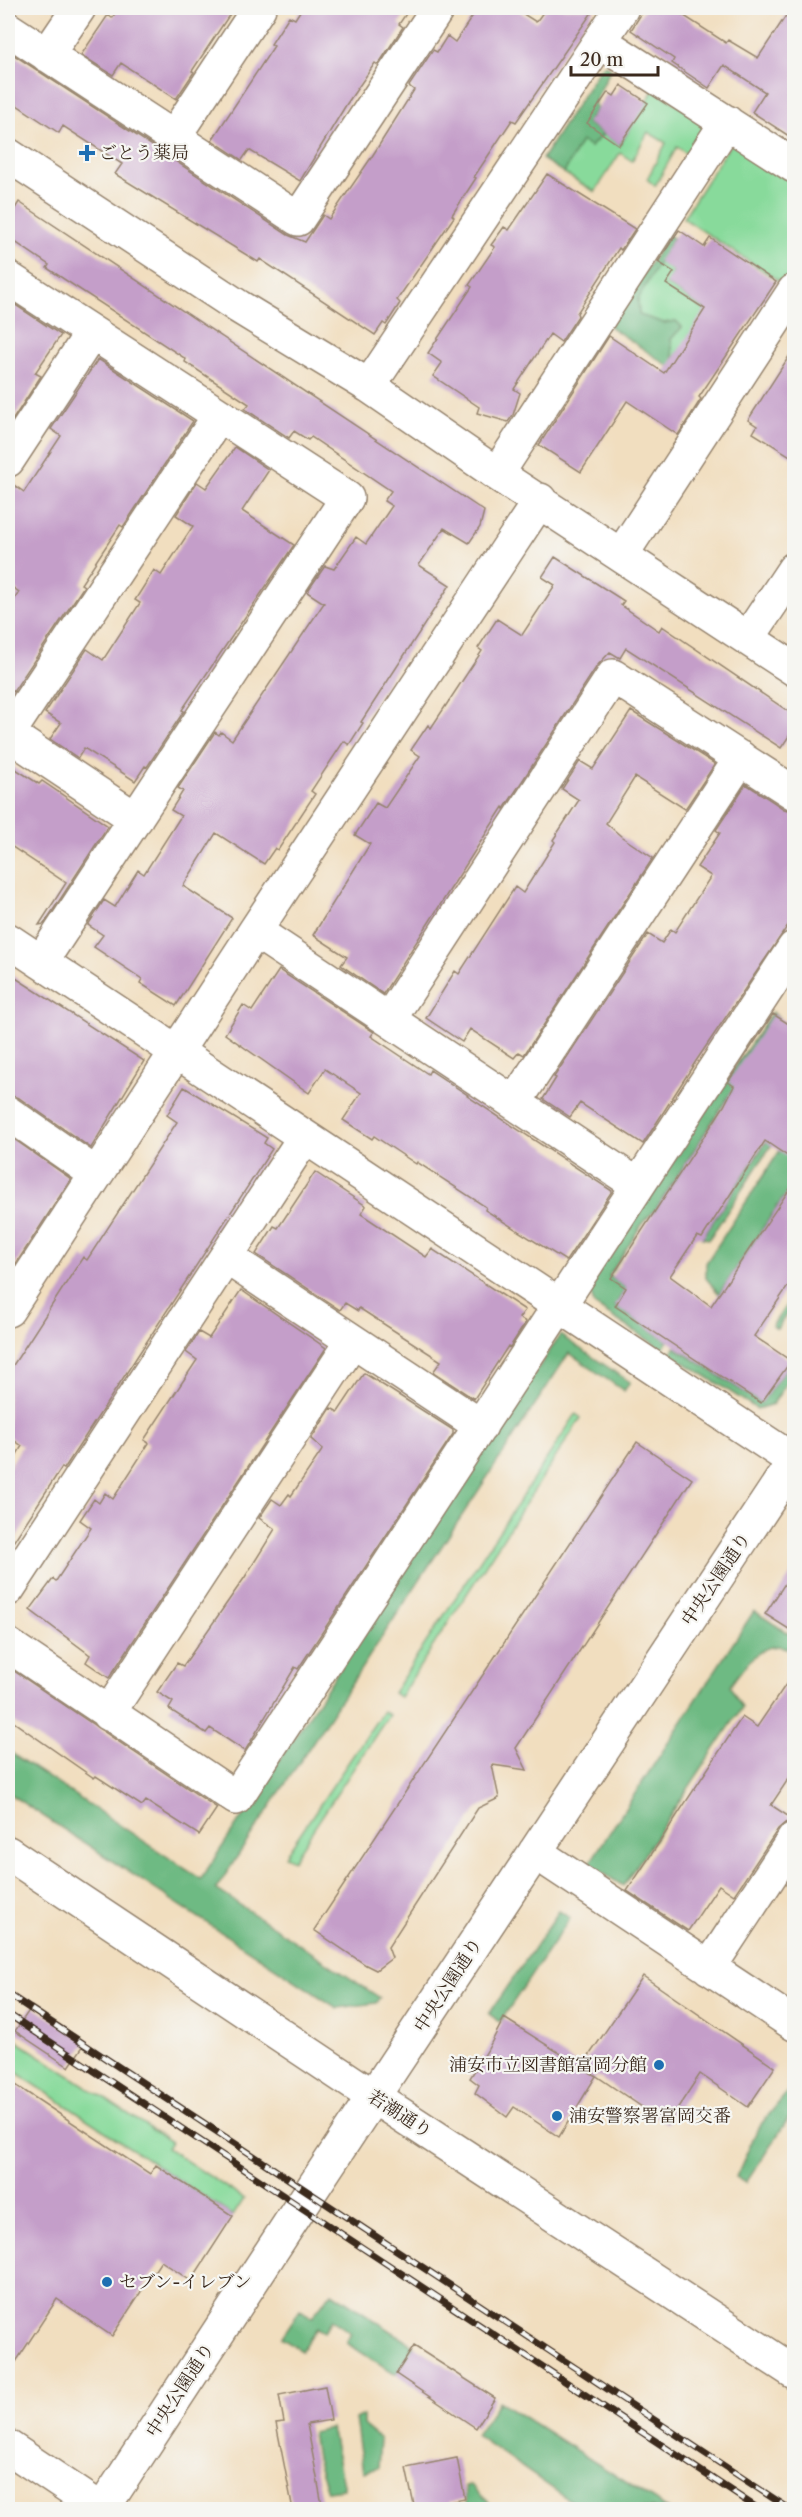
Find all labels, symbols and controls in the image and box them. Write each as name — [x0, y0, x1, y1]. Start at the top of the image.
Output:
scale bar — [571, 39, 658, 77]
text: 20 m — [580, 49, 624, 71]
place label: ごとう薬局 — [99, 142, 189, 164]
marker: ごとう薬局 — [80, 146, 94, 160]
street label: 中央公園通り — [677, 1528, 755, 1630]
street label: 中央公園通り — [409, 1934, 487, 2036]
place label: 浦安市立図書館富岡分館 — [449, 2054, 647, 2076]
marker: 浦安市立図書館富岡分館 — [652, 2058, 666, 2072]
street label: 若潮通り — [364, 2085, 436, 2143]
place label: 浦安警察署富岡交番 — [569, 2105, 731, 2127]
marker: 浦安警察署富岡交番 — [550, 2109, 564, 2123]
place label: セブン-イレブン — [119, 2271, 252, 2293]
marker: セブン-イレブン — [100, 2275, 114, 2289]
street label: 中央公園通り — [141, 2339, 219, 2441]

